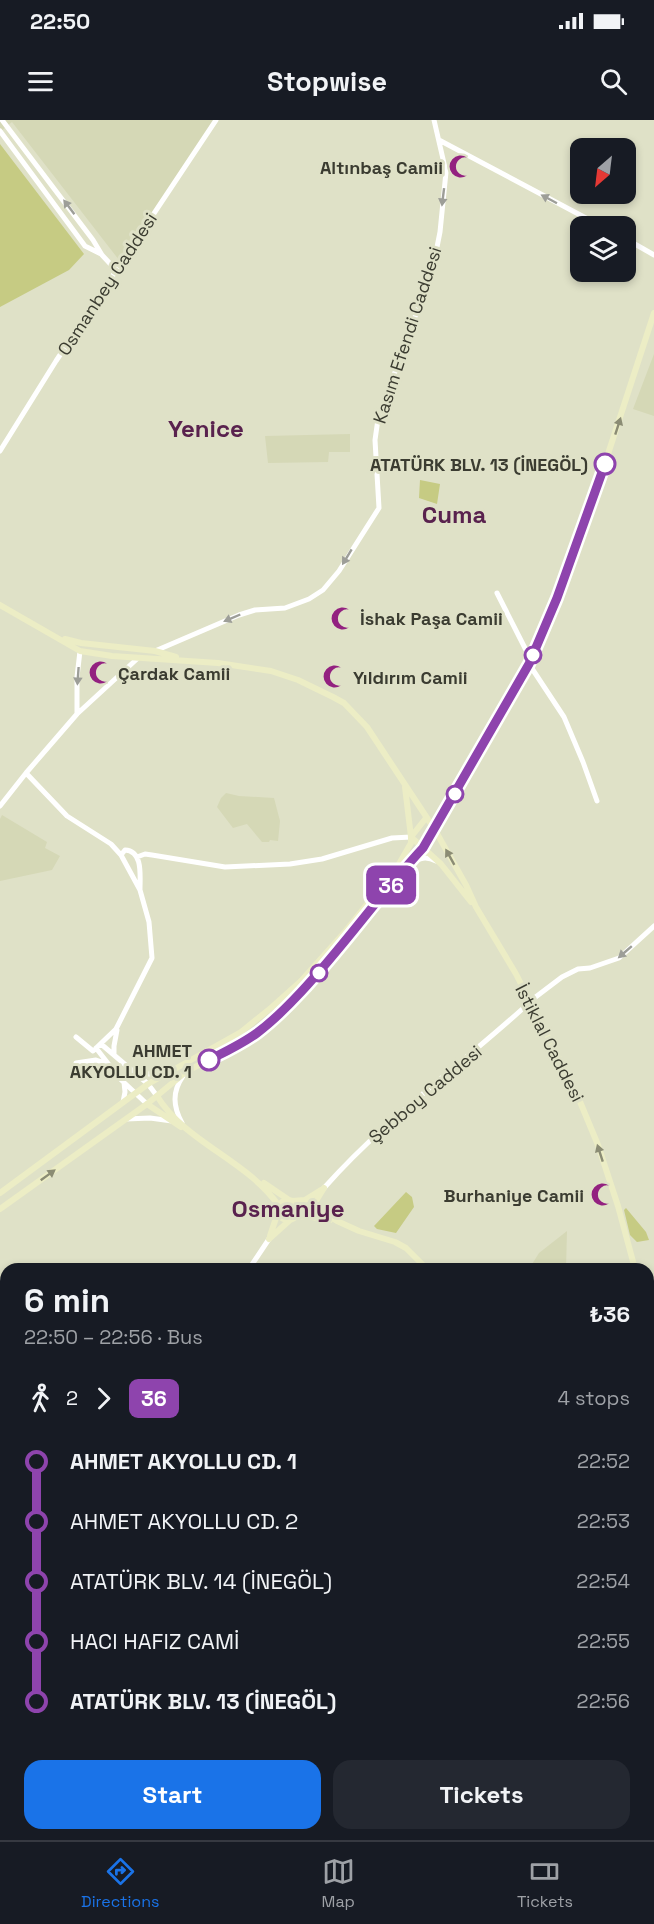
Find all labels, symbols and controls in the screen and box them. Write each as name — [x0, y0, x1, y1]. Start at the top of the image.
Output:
text: 22:50 — [30, 7, 90, 35]
text: Stopwise — [267, 64, 387, 99]
icon: menu — [24, 65, 57, 98]
icon: search — [597, 65, 630, 98]
north arrow — [570, 138, 636, 204]
map controls — [570, 138, 636, 282]
mosque icon: Altınbaş Camii — [448, 154, 474, 180]
place label: Altınbaş Camii — [320, 156, 443, 179]
one-way arrow — [439, 187, 448, 206]
one-way arrow — [541, 194, 558, 204]
one-way arrow — [63, 200, 75, 215]
street label: Osmanbey Caddesi — [52, 208, 162, 360]
button: layers — [570, 216, 636, 282]
street label: Kasım Efendi Caddesi — [368, 244, 446, 426]
district label: Yenice — [168, 413, 244, 444]
one-way arrow — [613, 417, 623, 435]
place label: ATATÜRK BLV. 13 (İNEGÖL) — [370, 453, 588, 476]
marker: ATATÜRK BLV. 13 (İNEGÖL) — [594, 453, 616, 475]
district label: Cuma — [422, 499, 486, 530]
one-way arrow — [342, 549, 353, 565]
mosque icon: İshak Paşa Camii — [329, 605, 355, 631]
place label: İshak Paşa Camii — [360, 607, 503, 630]
one-way arrow — [223, 614, 240, 623]
unlabelled marker — [524, 646, 542, 664]
mosque icon: Çardak Camii — [87, 660, 113, 686]
place label: Çardak Camii — [118, 662, 230, 685]
mosque icon: Yıldırım Camii — [322, 664, 348, 690]
place label: Yıldırım Camii — [353, 666, 468, 689]
one-way arrow — [73, 667, 82, 686]
unlabelled marker — [446, 785, 464, 803]
one-way arrow — [445, 849, 455, 866]
line badge: 36 — [364, 866, 418, 904]
text: 36 — [378, 872, 404, 899]
one-way arrow — [617, 945, 633, 958]
unlabelled marker — [310, 964, 328, 982]
street label: İstiklal Caddesi — [510, 980, 590, 1106]
place label: AHMET AKYOLLU CD. 1 — [70, 1039, 192, 1083]
street label: Şebboy Caddesi — [364, 1040, 486, 1148]
marker: AHMET AKYOLLU CD. 1 — [198, 1049, 220, 1071]
one-way arrow — [595, 1144, 604, 1162]
one-way arrow — [39, 1169, 55, 1181]
mosque icon: Burhaniye Camii — [589, 1182, 615, 1208]
place label: Burhaniye Camii — [443, 1184, 584, 1207]
district label: Osmaniye — [232, 1193, 344, 1224]
text: 6 min — [24, 1280, 110, 1322]
text: ₺36 — [589, 1300, 630, 1328]
text: 22:50 – 22:56 · Bus — [24, 1324, 203, 1350]
icon: walk — [24, 1382, 57, 1415]
icon: forward — [87, 1382, 120, 1415]
text: 2 — [66, 1385, 78, 1411]
text: 36 — [141, 1385, 167, 1412]
text: 4 stops — [557, 1385, 630, 1411]
text: AHMET AKYOLLU CD. 1 — [70, 1447, 297, 1475]
text: 22:52 — [577, 1448, 630, 1474]
text: AHMET AKYOLLU CD. 2 — [70, 1507, 298, 1535]
text: 22:53 — [577, 1508, 630, 1534]
text: ATATÜRK BLV. 14 (İNEGÖL) — [70, 1567, 332, 1595]
text: 22:54 — [576, 1568, 630, 1594]
text: HACI HAFIZ CAMİ — [70, 1627, 239, 1655]
text: 22:55 — [577, 1628, 630, 1654]
text: ATATÜRK BLV. 13 (İNEGÖL) — [70, 1687, 336, 1715]
text: 22:56 — [577, 1688, 630, 1714]
button: Start — [24, 1760, 321, 1829]
button: Tickets — [333, 1760, 630, 1829]
tab: Directions — [81, 1855, 159, 1912]
tab: Map — [322, 1855, 355, 1912]
tab: Tickets — [517, 1855, 573, 1912]

